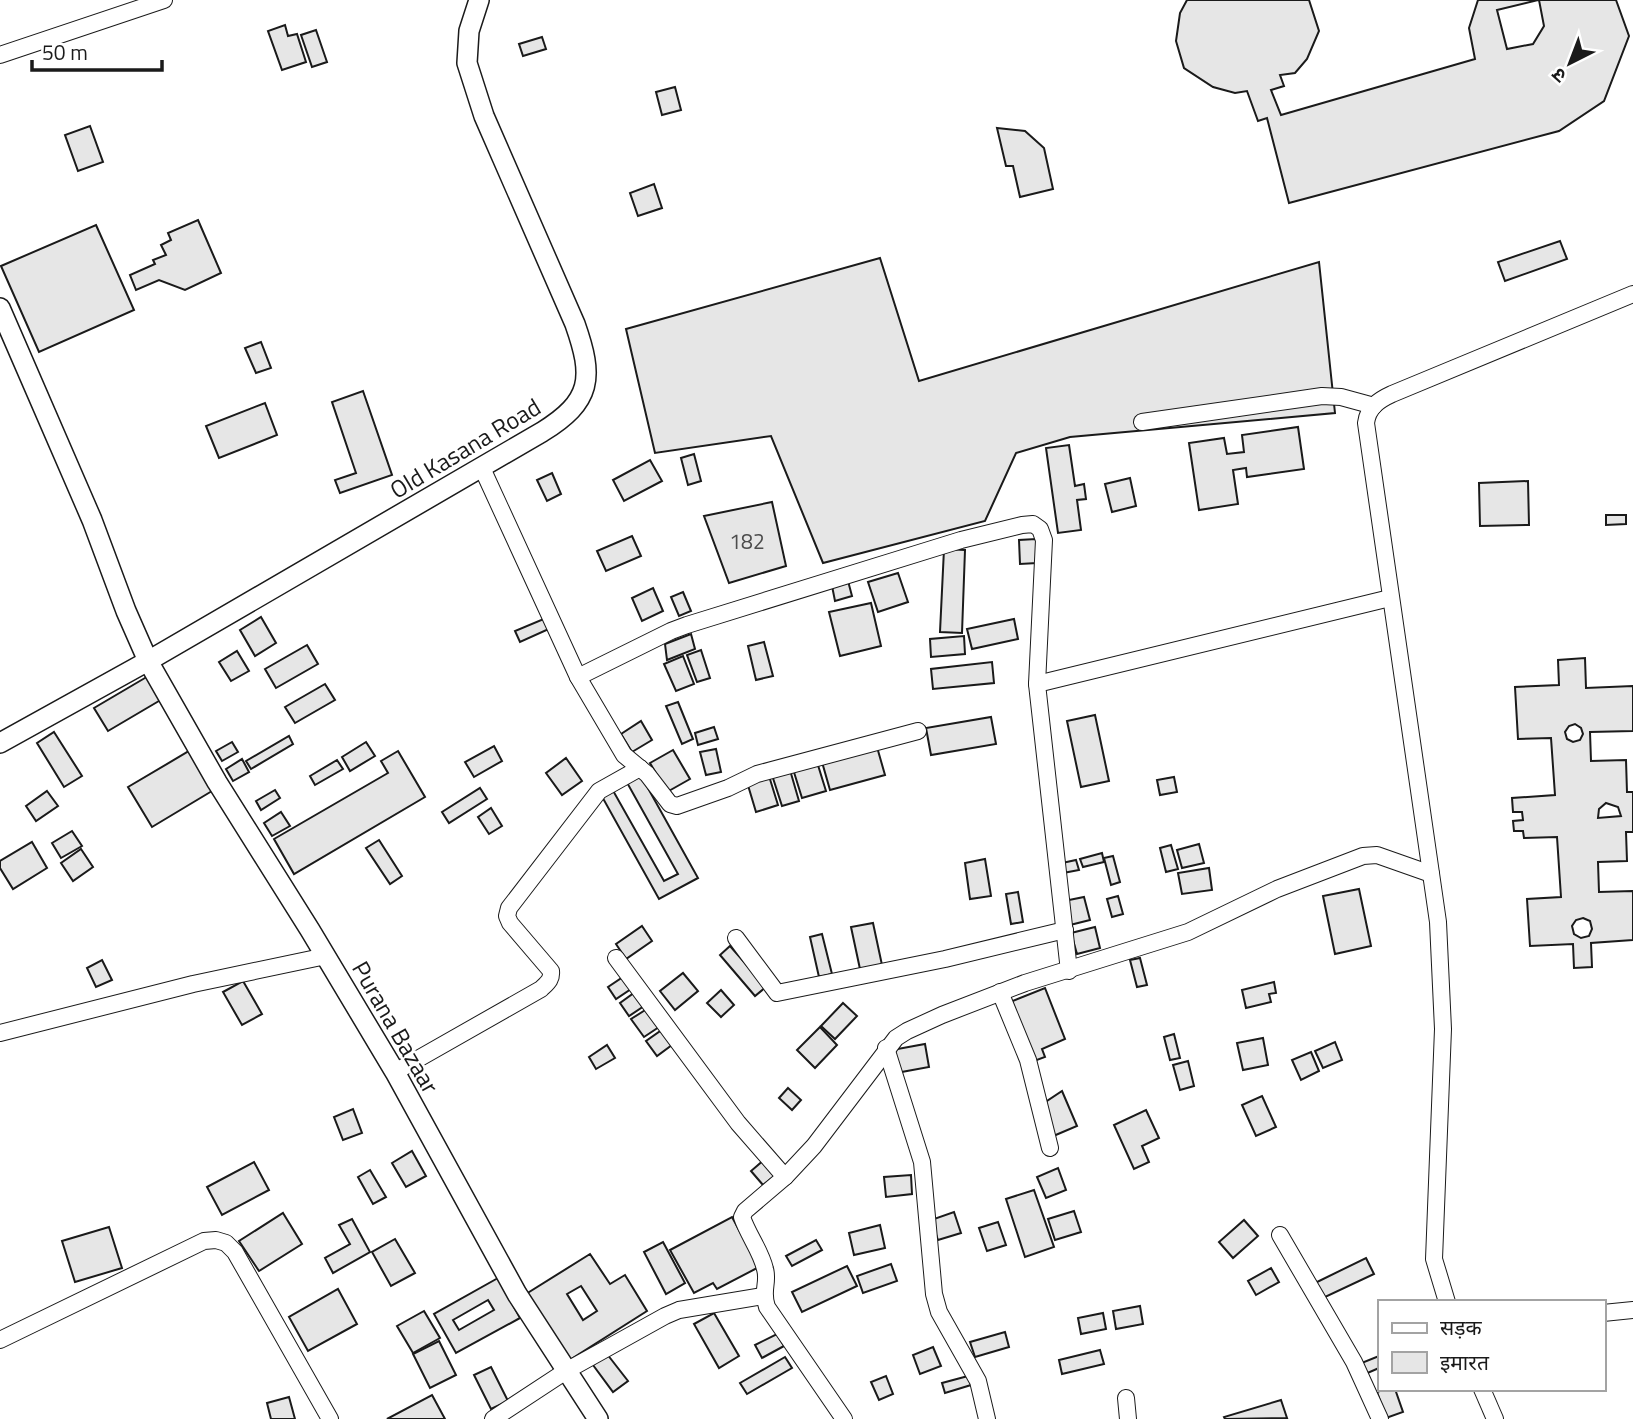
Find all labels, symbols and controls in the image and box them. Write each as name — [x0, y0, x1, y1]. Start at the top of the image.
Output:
scale bar — [32, 28, 161, 72]
north arrow — [1535, 28, 1605, 98]
text: 50 m — [42, 36, 88, 68]
text: उ — [1544, 61, 1572, 91]
street label: Old Kasana Road — [383, 389, 547, 507]
house number: 182 — [729, 525, 765, 557]
street label: Purana Bazaar — [344, 954, 448, 1100]
legend — [1378, 1300, 1605, 1391]
text: सड़क — [1440, 1311, 1482, 1343]
text: इमारत — [1440, 1346, 1490, 1378]

